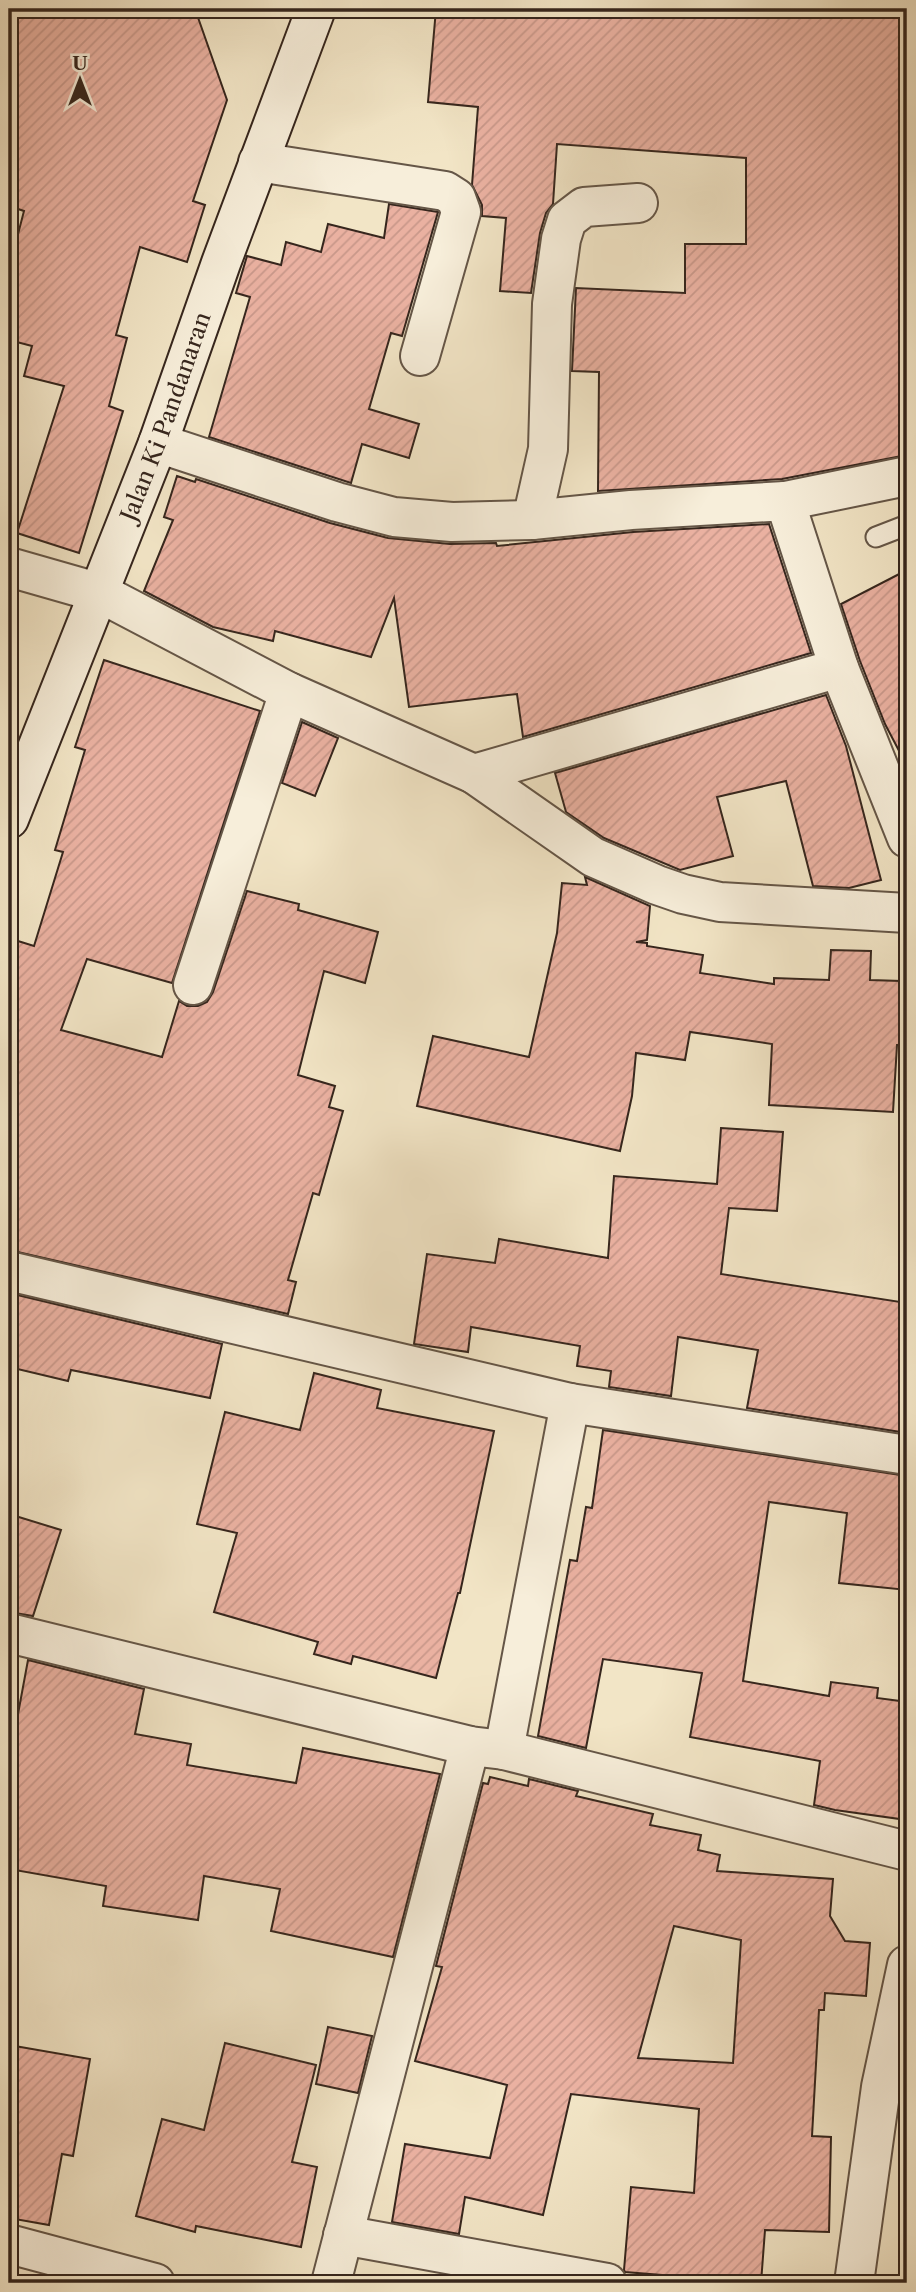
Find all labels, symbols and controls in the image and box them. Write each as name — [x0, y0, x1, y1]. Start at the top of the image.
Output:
north arrow — [46, 46, 116, 116]
text: U — [72, 52, 88, 75]
street label: Jalan Ki Pandanaran — [113, 308, 217, 528]

